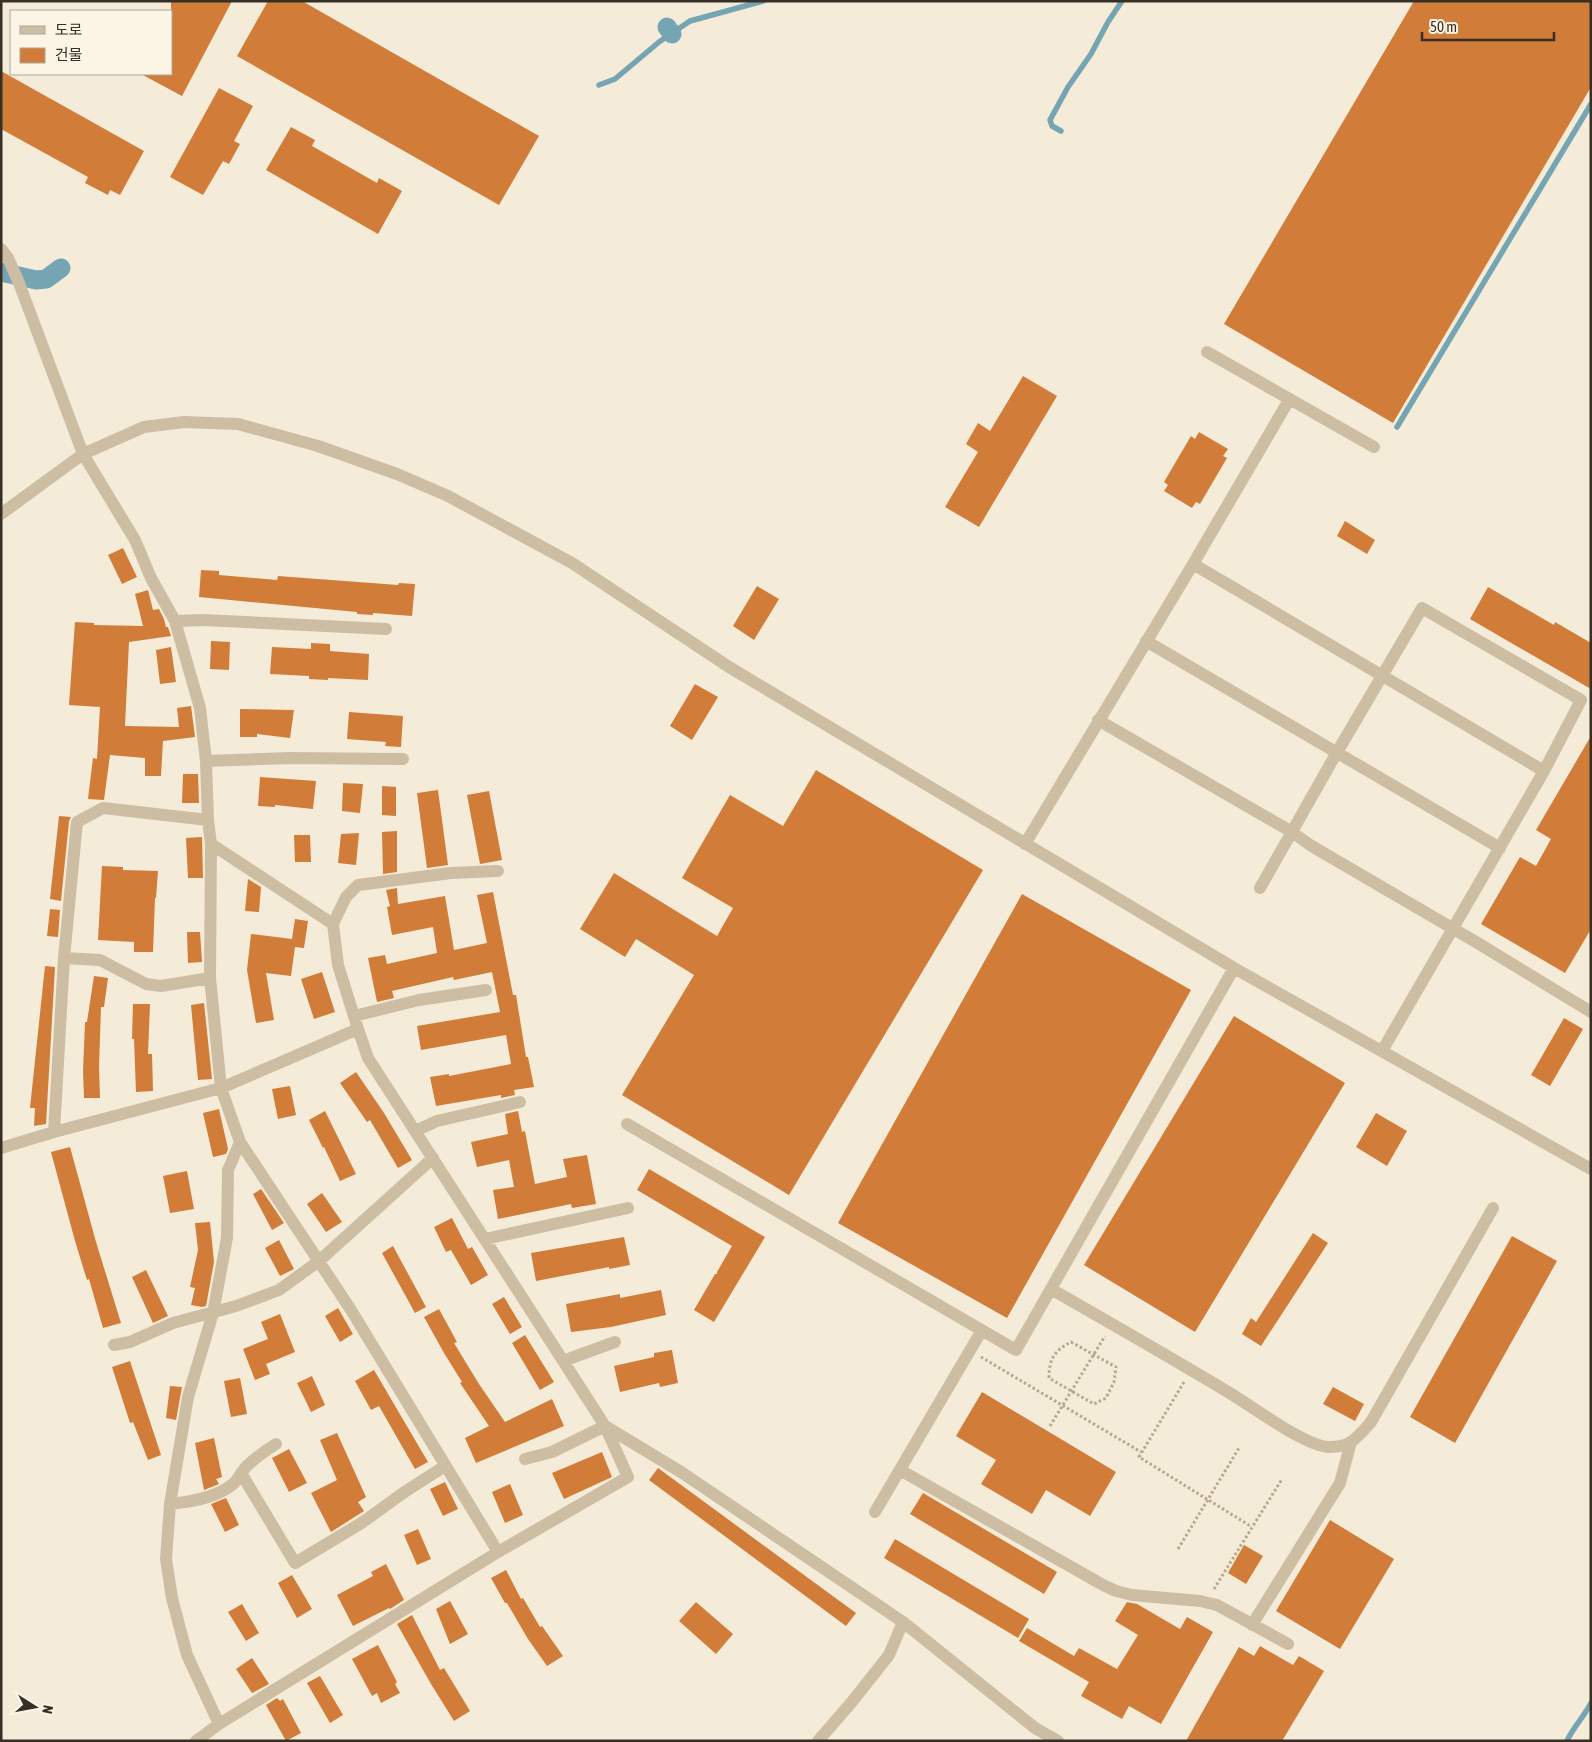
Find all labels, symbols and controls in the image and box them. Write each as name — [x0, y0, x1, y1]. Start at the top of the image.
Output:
legend — [10, 10, 172, 75]
scale bar — [1422, 10, 1554, 42]
text: 50 m — [1430, 18, 1457, 35]
text: 도로 — [55, 21, 83, 38]
text: 건물 — [55, 46, 83, 63]
north arrow — [10, 1682, 60, 1732]
text: N — [39, 1704, 56, 1715]

